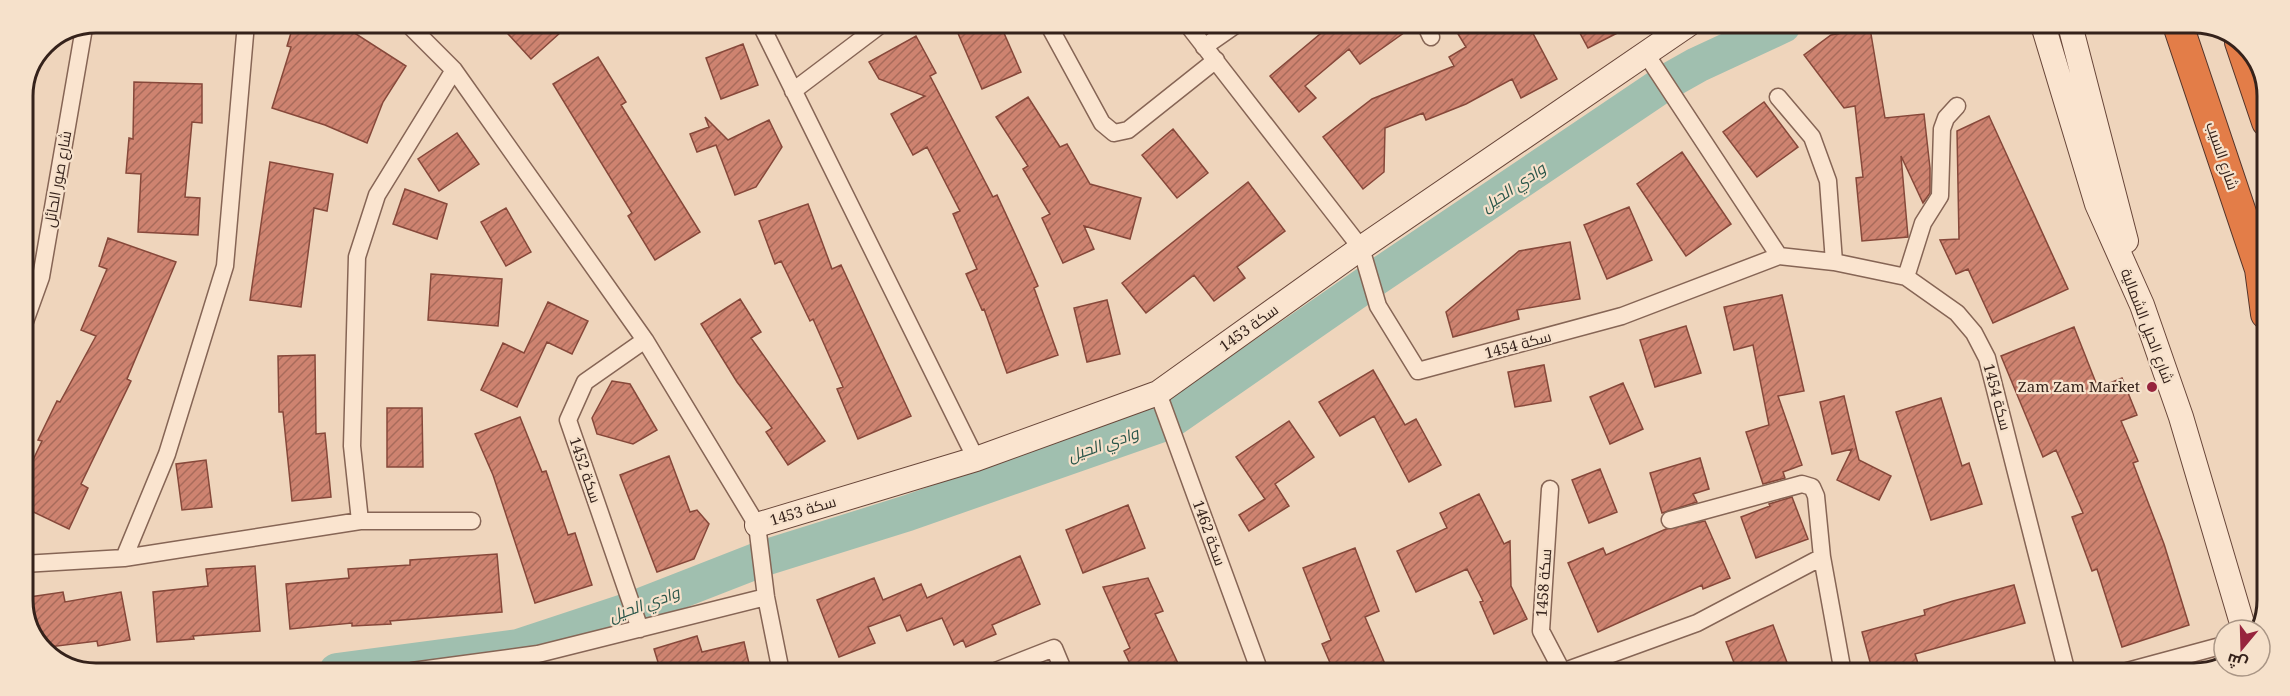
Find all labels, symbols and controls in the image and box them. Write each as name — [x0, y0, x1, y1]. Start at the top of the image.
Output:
street label: شارع السيب — [2200, 119, 2244, 193]
street label: شارع صور الحائل — [39, 129, 77, 229]
water label: وادي الحيل — [1476, 157, 1552, 218]
street label: شارع الحيل الشمالية — [2115, 265, 2179, 387]
street label: سكة 1453 — [1215, 299, 1282, 355]
street label: سكة 1454 — [1482, 326, 1553, 363]
street label: سكة 1454 — [1979, 361, 2016, 432]
place label: Zam Zam Market — [2018, 376, 2140, 396]
marker: Zam Zam Market — [2145, 380, 2159, 394]
water label: وادي الحيل — [1065, 421, 1143, 468]
street label: سكة 1452 — [565, 434, 607, 505]
street label: سكة 1453 — [767, 490, 838, 530]
street label: سكة 1462 — [1189, 497, 1231, 568]
street label: سكة 1458 — [1531, 548, 1555, 618]
water label: وادي الحيل — [606, 581, 684, 629]
north arrow — [2212, 618, 2272, 678]
text: ش — [2224, 648, 2250, 676]

